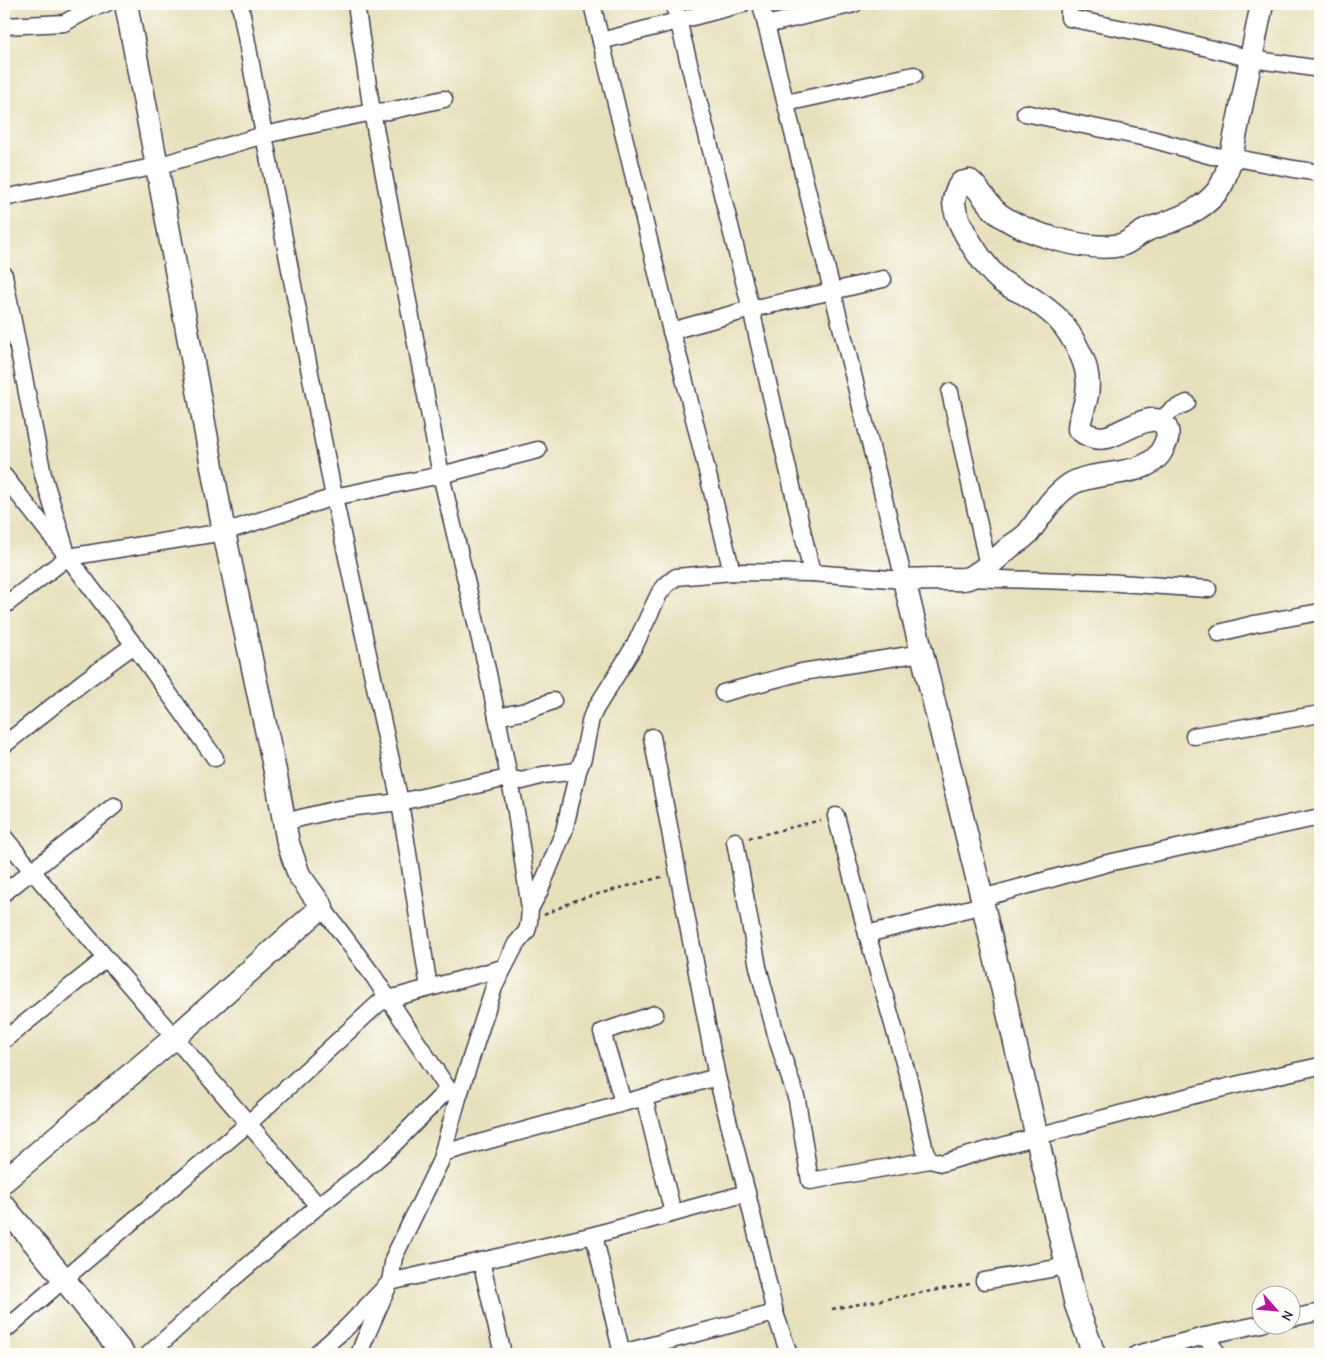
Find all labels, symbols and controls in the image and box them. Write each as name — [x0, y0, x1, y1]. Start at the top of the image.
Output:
north arrow — [1252, 1286, 1302, 1336]
text: N — [1277, 1308, 1297, 1324]

